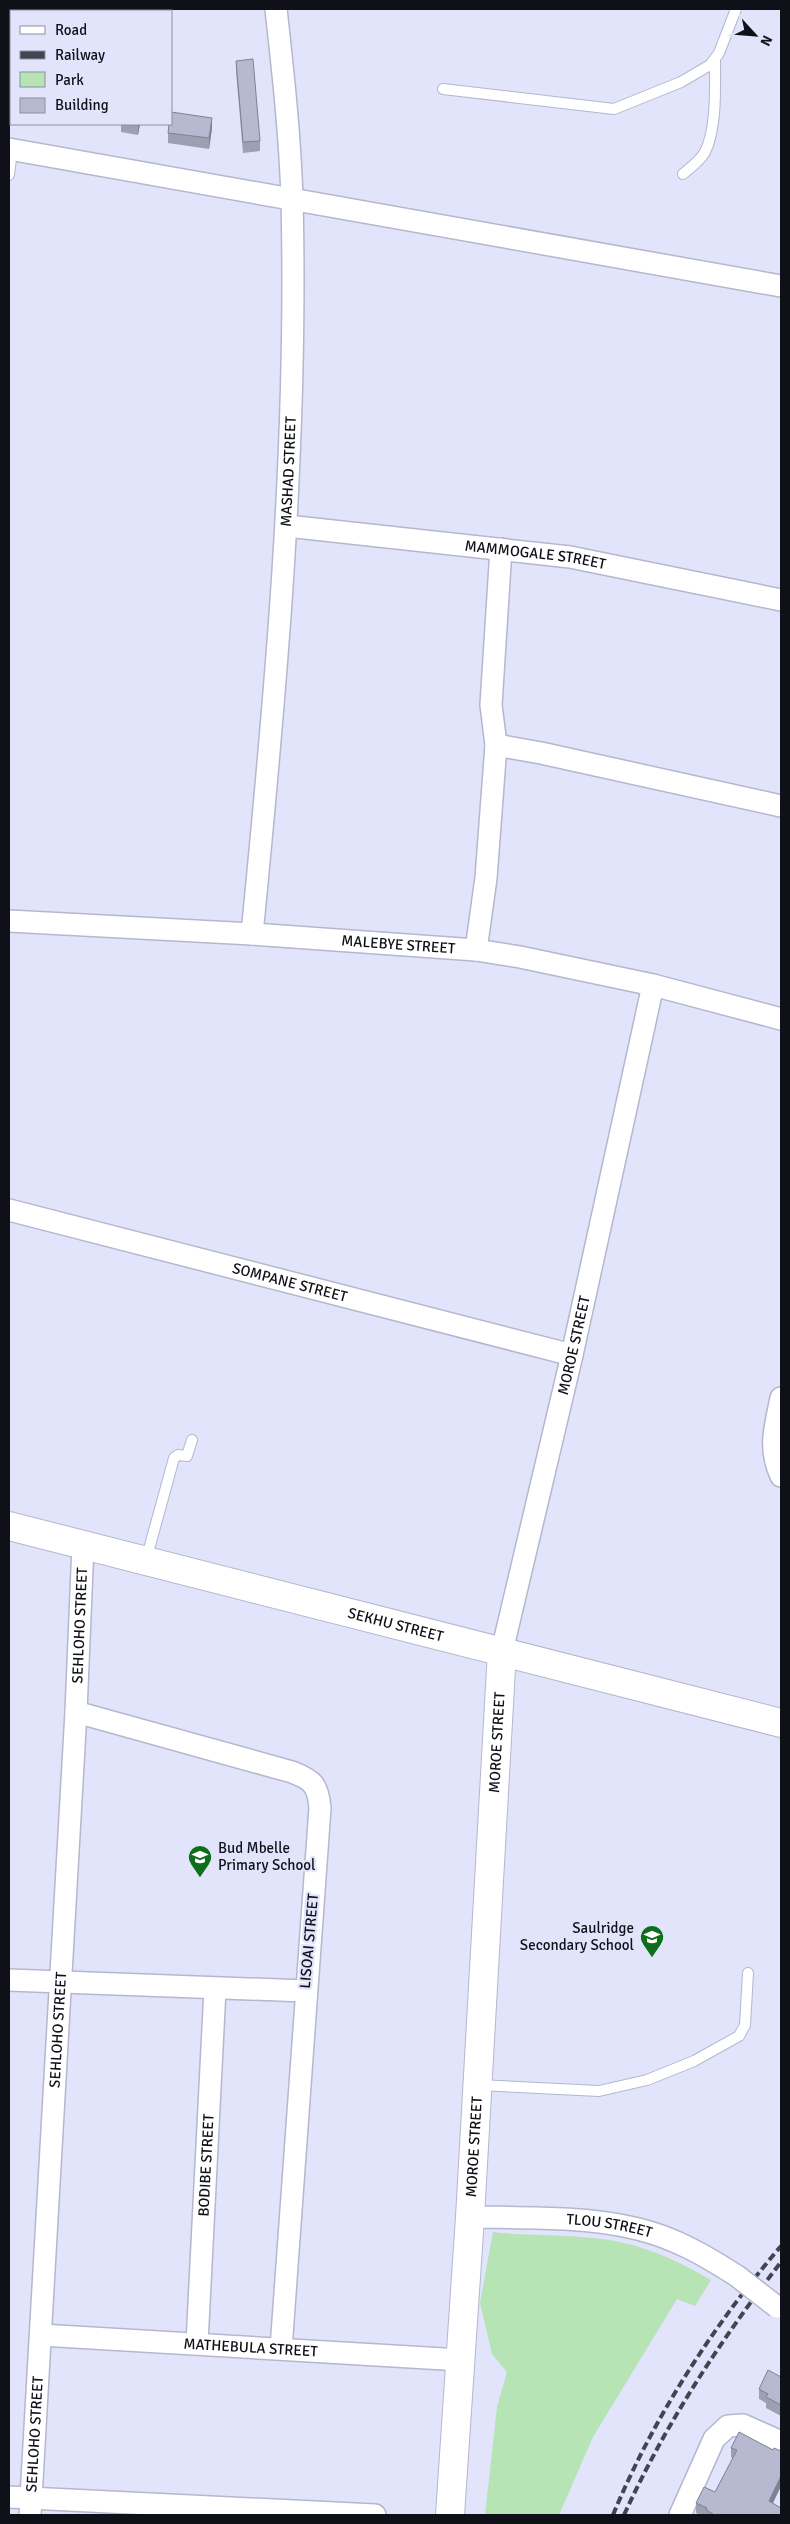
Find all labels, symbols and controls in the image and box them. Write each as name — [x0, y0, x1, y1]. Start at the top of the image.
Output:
legend — [10, 10, 172, 125]
north arrow — [730, 10, 780, 60]
text: Road — [55, 21, 87, 39]
text: N — [756, 32, 776, 49]
text: Railway — [55, 46, 105, 64]
text: Park — [55, 71, 84, 89]
text: Building — [55, 96, 109, 114]
street label: MASHAD STREET — [277, 415, 300, 527]
street label: MAMMOGALE STREET — [464, 537, 608, 573]
street label: MALEBYE STREET — [341, 931, 457, 958]
street label: SOMPANE STREET — [231, 1259, 350, 1306]
street label: MOROE STREET — [554, 1293, 594, 1397]
street label: SEHLOHO STREET — [68, 1566, 91, 1684]
street label: SEKHU STREET — [346, 1604, 446, 1646]
street label: MOROE STREET — [485, 1691, 509, 1793]
place label: Bud Mbelle Primary School — [218, 1839, 315, 1874]
school or university icon: Bud Mbelle Primary School — [187, 1844, 213, 1878]
street label: LISOAI STREET — [296, 1892, 322, 1989]
place label: Saulridge Secondary School — [520, 1919, 634, 1954]
school or university icon: Saulridge Secondary School — [639, 1924, 665, 1958]
street label: SEHLOHO STREET — [45, 1971, 70, 2088]
street label: MOROE STREET — [462, 2095, 486, 2198]
street label: BODIBE STREET — [194, 2113, 218, 2217]
street label: TLOU STREET — [566, 2210, 655, 2242]
street label: MATHEBULA STREET — [183, 2334, 319, 2360]
street label: SEHLOHO STREET — [22, 2375, 47, 2493]

